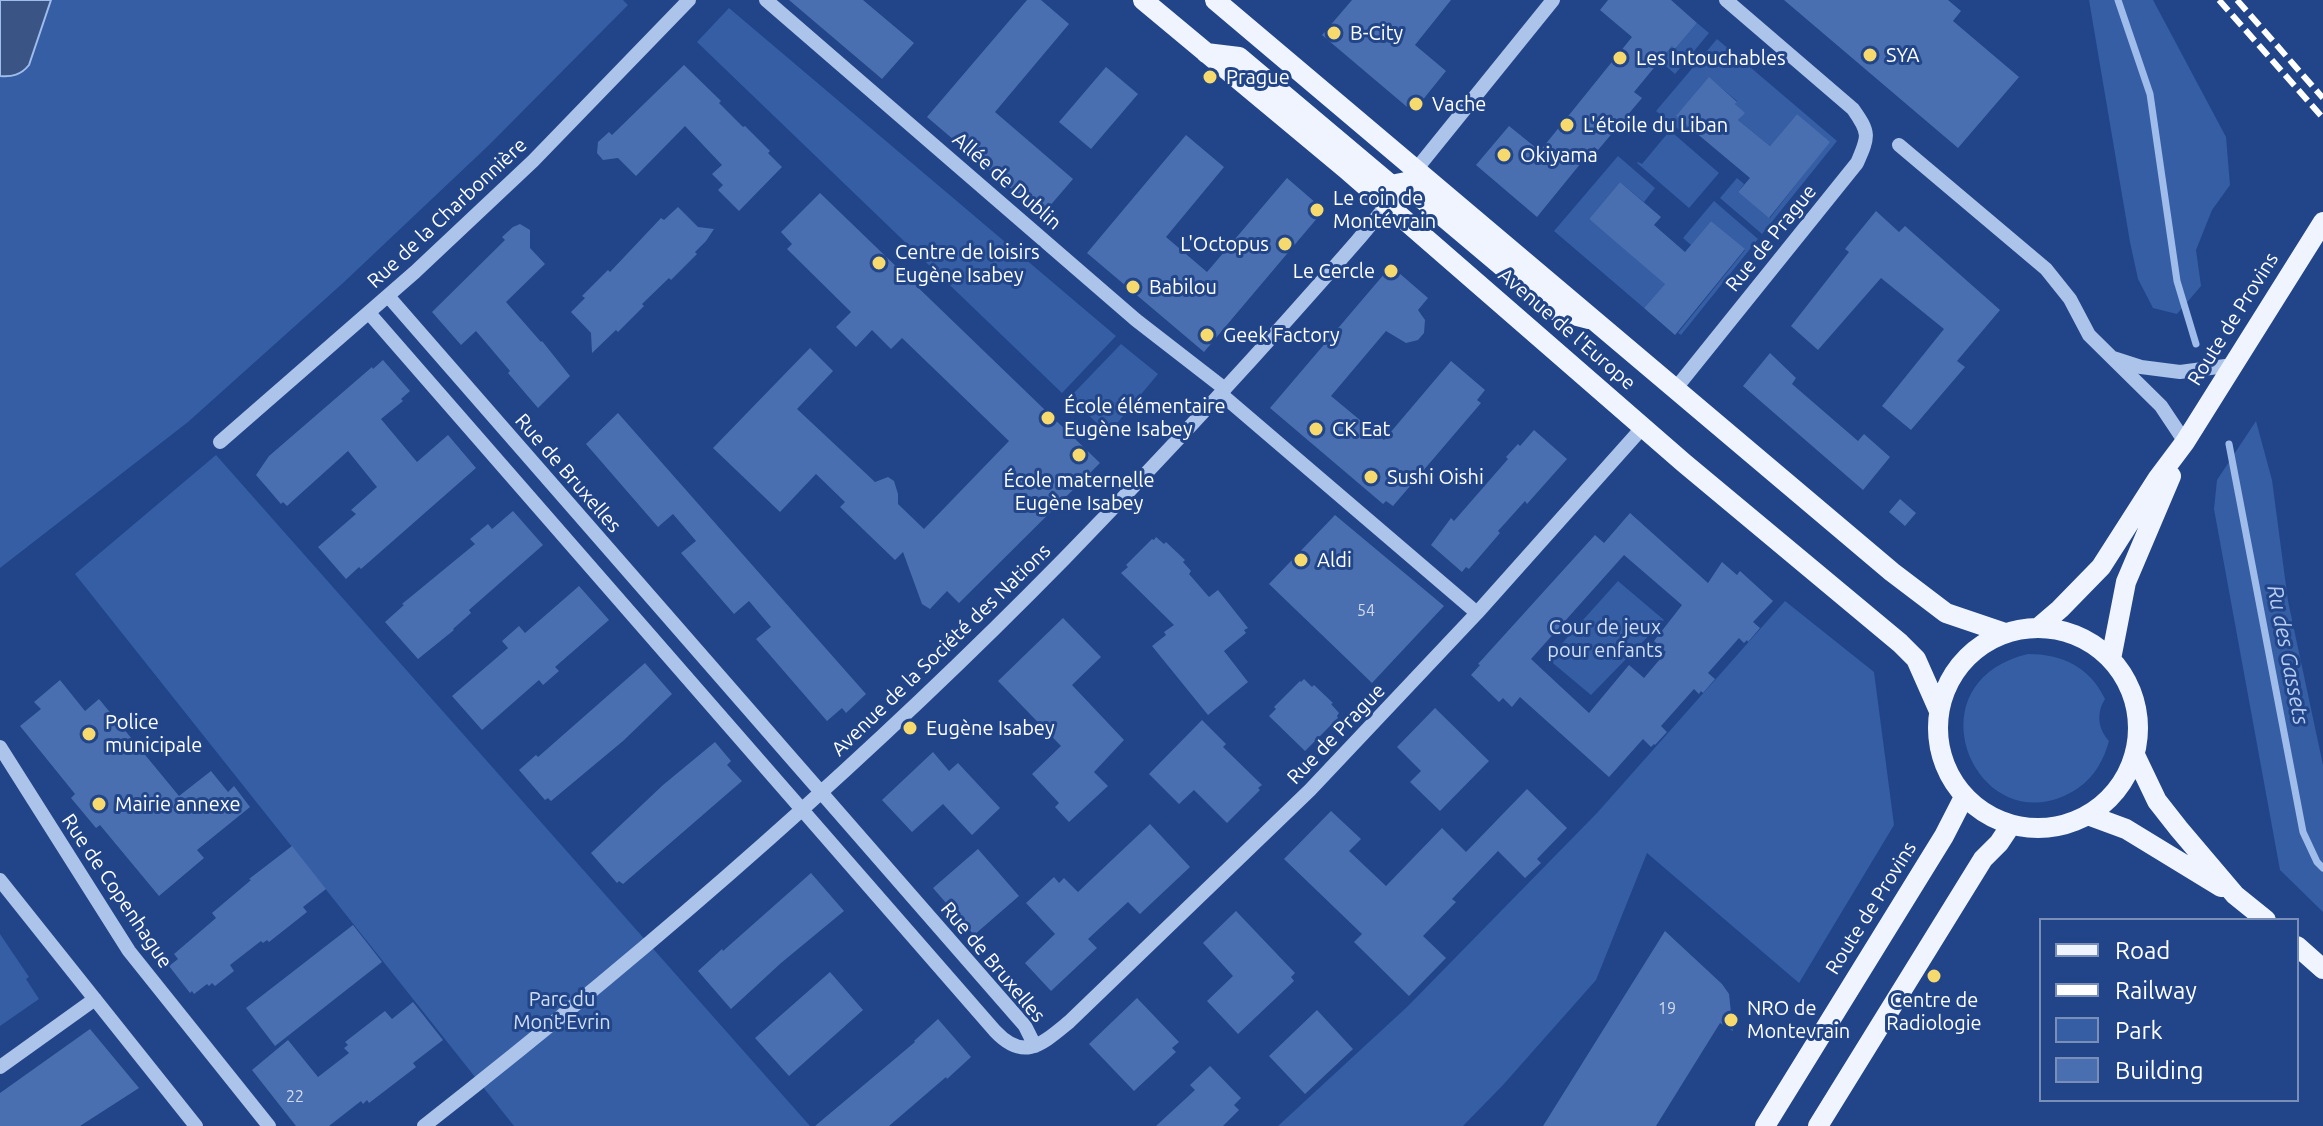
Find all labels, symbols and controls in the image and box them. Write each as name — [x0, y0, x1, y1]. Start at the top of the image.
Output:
place label: B-City — [1350, 21, 1403, 45]
marker: B-City — [1325, 24, 1343, 42]
place label: SYA — [1886, 43, 1920, 67]
place label: Les Intouchables — [1636, 46, 1786, 70]
marker: SYA — [1861, 46, 1879, 64]
marker: Les Intouchables — [1611, 49, 1629, 67]
place label: Prague — [1226, 65, 1290, 89]
marker: Prague — [1201, 68, 1219, 86]
place label: Vache — [1432, 92, 1486, 116]
marker: Vache — [1407, 95, 1425, 113]
place label: L'étoile du Liban — [1583, 113, 1728, 137]
marker: L'étoile du Liban — [1558, 116, 1576, 134]
street label: Allée de Dublin — [948, 127, 1066, 235]
street label: Rue de la Charbonnière — [362, 133, 532, 293]
place label: Okiyama — [1520, 143, 1598, 167]
marker: Okiyama — [1495, 146, 1513, 164]
street label: Rue de Prague — [1721, 180, 1821, 296]
place label: Le coin de Montévrain — [1333, 186, 1436, 233]
marker: Le coin de Montévrain — [1308, 201, 1326, 219]
place label: L'Octopus — [1180, 232, 1269, 256]
marker: L'Octopus — [1276, 235, 1294, 253]
place label: Centre de loisirs Eugène Isabey — [895, 240, 1040, 287]
street label: Route de Provins — [2182, 248, 2284, 390]
marker: Centre de loisirs Eugène Isabey — [870, 254, 888, 272]
place label: Le Cercle — [1293, 259, 1375, 283]
marker: Le Cercle — [1382, 262, 1400, 280]
street label: Avenue de l'Europe — [1494, 263, 1640, 395]
place label: Babilou — [1149, 275, 1217, 299]
marker: Babilou — [1124, 278, 1142, 296]
place label: Geek Factory — [1223, 323, 1340, 347]
marker: Geek Factory — [1198, 326, 1216, 344]
place label: École élémentaire Eugène Isabey — [1064, 394, 1226, 441]
street label: Rue de Bruxelles — [510, 409, 626, 537]
marker: École élémentaire Eugène Isabey — [1039, 409, 1057, 427]
place label: CK Eat — [1332, 417, 1390, 441]
marker: CK Eat — [1307, 420, 1325, 438]
marker: École maternelle Eugène Isabey — [1070, 446, 1088, 464]
place label: Sushi Oishi — [1387, 465, 1484, 489]
place label: École maternelle Eugène Isabey — [1004, 468, 1154, 515]
marker: Sushi Oishi — [1362, 468, 1380, 486]
street label: Avenue de la Société des Nations — [826, 539, 1056, 761]
place label: Aldi — [1317, 548, 1352, 572]
marker: Aldi — [1292, 551, 1310, 569]
water label: Ru des Gassets — [2261, 583, 2315, 727]
house number: 54 — [1357, 601, 1375, 621]
park label: Cour de jeux pour enfants — [1547, 615, 1663, 662]
street label: Rue de Prague — [1282, 679, 1390, 789]
place label: Police municipale — [105, 710, 202, 757]
place label: Eugène Isabey — [926, 716, 1055, 740]
marker: Eugène Isabey — [901, 719, 919, 737]
marker: Police municipale — [80, 725, 98, 743]
place label: Mairie annexe — [115, 792, 241, 816]
marker: Mairie annexe — [90, 795, 108, 813]
street label: Rue de Copenhague — [57, 809, 177, 973]
street label: Route de Provins — [1820, 837, 1922, 979]
street label: Rue de Bruxelles — [936, 897, 1050, 1027]
legend — [2039, 918, 2299, 1102]
text: Road — [2115, 937, 2170, 964]
marker: Centre de Radiologie — [1925, 967, 1943, 985]
text: Railway — [2115, 977, 2197, 1004]
park label: Parc du Mont Evrin — [513, 987, 611, 1034]
place label: Centre de Radiologie — [1886, 988, 1982, 1035]
place label: NRO de Montevrain — [1747, 996, 1850, 1043]
house number: 19 — [1658, 999, 1676, 1019]
marker: NRO de Montevrain — [1722, 1011, 1740, 1029]
text: Park — [2115, 1017, 2163, 1044]
text: Building — [2115, 1057, 2203, 1084]
house number: 22 — [286, 1087, 304, 1107]

